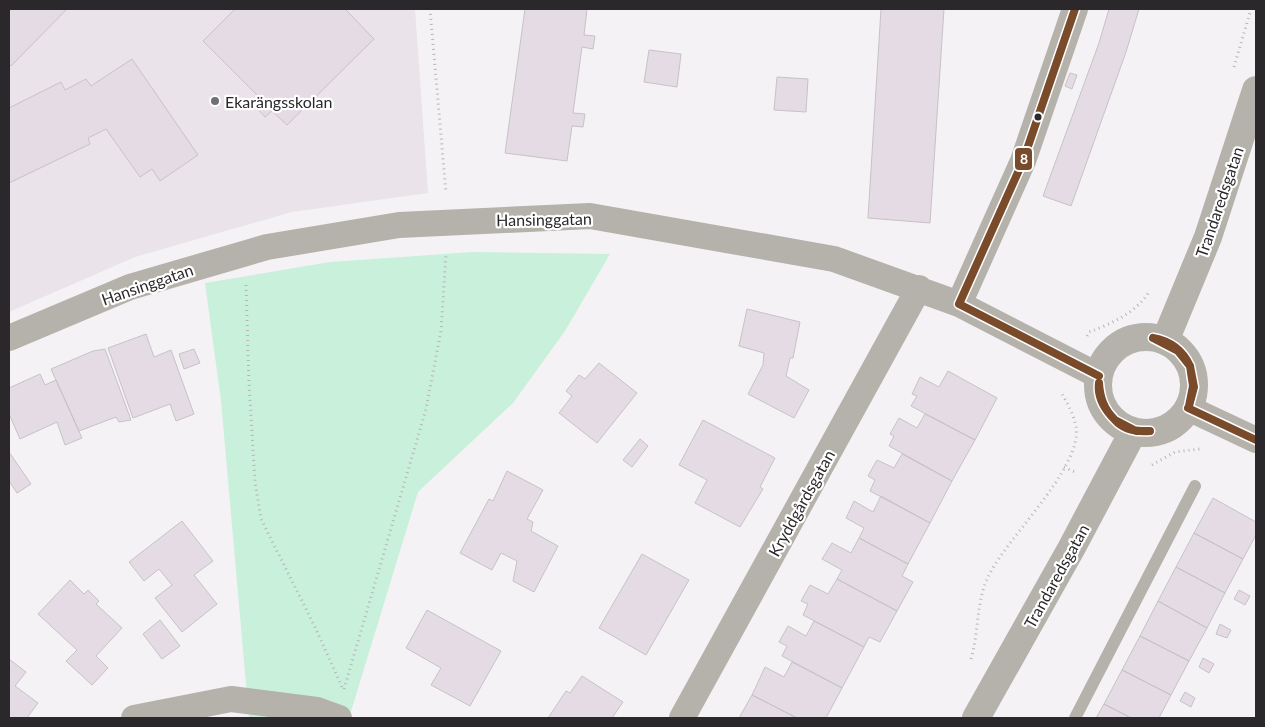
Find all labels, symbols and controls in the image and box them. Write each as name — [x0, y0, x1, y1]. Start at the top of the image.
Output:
place label: Ekarängsskolan — [225, 92, 332, 111]
marker: Ekarängsskolan — [209, 95, 221, 107]
unlabelled marker — [1033, 112, 1043, 122]
street label: Trandaredsgatan — [1191, 144, 1247, 260]
line badge: 8 — [1014, 147, 1033, 171]
text: 8 — [1020, 150, 1028, 167]
street label: Hansinggatan — [496, 209, 592, 229]
street label: Hansinggatan — [99, 259, 195, 309]
street label: Kryddgårdsgatan — [764, 446, 838, 560]
street label: Trandaredsgatan — [1020, 521, 1092, 631]

